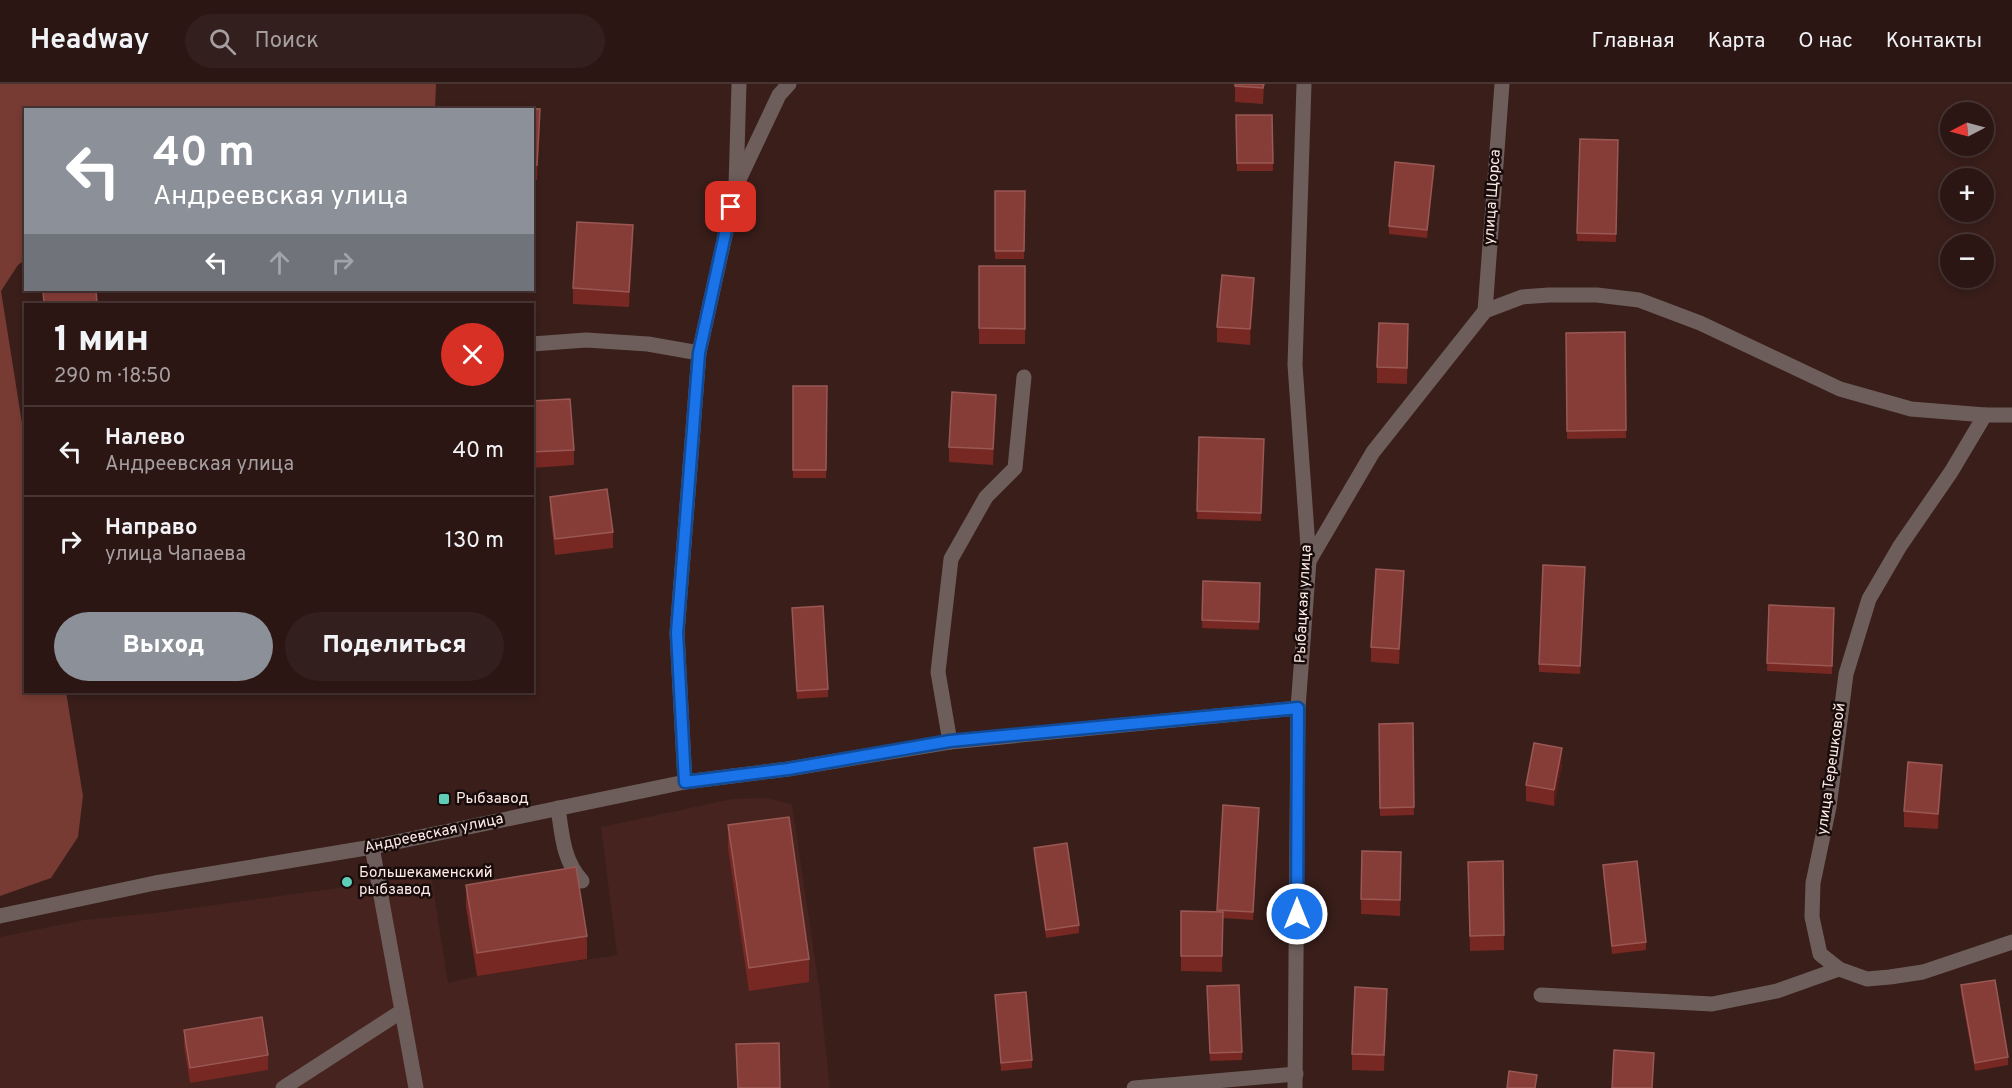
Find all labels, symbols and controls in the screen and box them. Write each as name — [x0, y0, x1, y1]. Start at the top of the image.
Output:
search box — [185, 14, 605, 68]
text: Headway — [30, 23, 149, 59]
icon: search — [206, 25, 239, 58]
text: Поиск — [254, 28, 319, 55]
text: Главная — [1591, 28, 1675, 55]
text: Карта — [1708, 28, 1765, 55]
text: О нас — [1798, 28, 1853, 55]
text: Контакты — [1886, 28, 1982, 55]
north arrow — [1940, 102, 1994, 156]
map controls — [1940, 102, 1994, 288]
text: 40 m — [153, 128, 255, 181]
icon: left — [54, 132, 132, 210]
street label: улица Щорса — [1480, 149, 1506, 245]
button: + — [1940, 168, 1994, 222]
text: Андреевская улица — [153, 180, 408, 214]
pin — [705, 181, 756, 232]
icon: arrive — [714, 190, 747, 223]
button: − — [1940, 234, 1994, 288]
icon: left — [200, 246, 233, 279]
icon: ahead — [263, 246, 296, 279]
icon: right — [326, 246, 359, 279]
text: 1 мин — [54, 318, 149, 364]
button: close — [441, 323, 504, 386]
text: 290 m · 18:50 — [54, 364, 171, 390]
text: Налево — [105, 425, 185, 452]
icon: left — [54, 435, 87, 468]
text: 40 m — [452, 438, 504, 465]
text: Андреевская улица — [105, 452, 294, 478]
text: Направо — [105, 515, 197, 542]
icon: right — [54, 525, 87, 558]
text: 130 m — [445, 528, 504, 555]
text: улица Чапаева — [105, 542, 246, 568]
street label: Рыбацкая улица — [1291, 544, 1317, 664]
button: Выход — [54, 612, 273, 681]
button: Поделиться — [285, 612, 504, 681]
street label: улица Терешковой — [1813, 702, 1851, 836]
place label: Рыбзавод — [456, 790, 529, 809]
marker: Рыбзавод — [437, 792, 451, 806]
street label: Андреевская улица — [363, 810, 505, 858]
place label: Большекаменский рыбзавод — [359, 864, 493, 900]
marker: Большекаменский рыбзавод — [340, 875, 354, 889]
position arrow — [1265, 882, 1329, 946]

